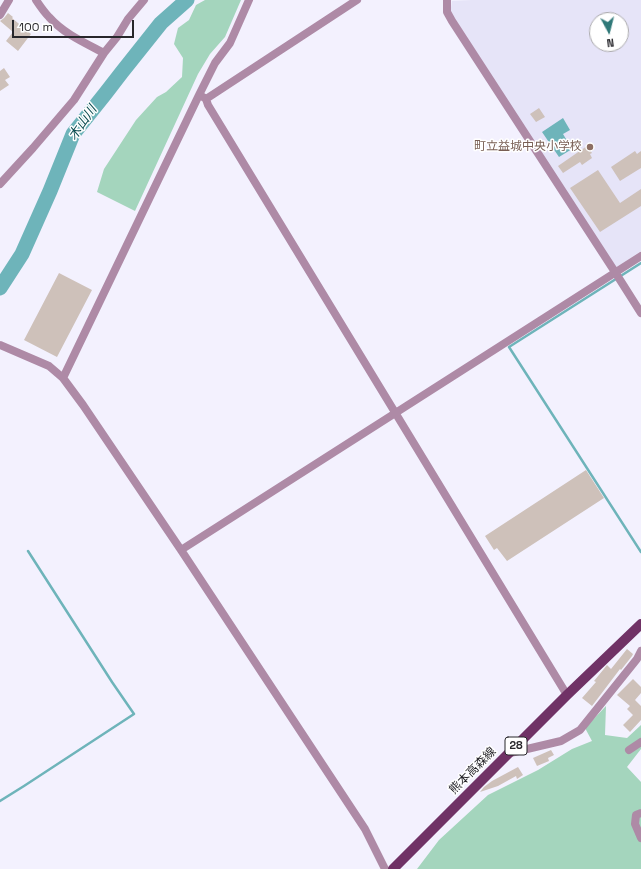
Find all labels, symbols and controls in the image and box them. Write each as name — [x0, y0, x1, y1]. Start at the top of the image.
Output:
scale bar — [14, 12, 136, 38]
north arrow — [589, 12, 629, 52]
text: 100 m — [19, 19, 53, 35]
text: N — [606, 36, 615, 50]
water label: 木山川 — [65, 103, 101, 143]
place label: 町立益城中央小学校 — [474, 140, 582, 154]
marker: 町立益城中央小学校 — [585, 142, 595, 152]
road number: 28 — [505, 737, 527, 755]
street label: 熊本高森線 — [447, 745, 499, 797]

